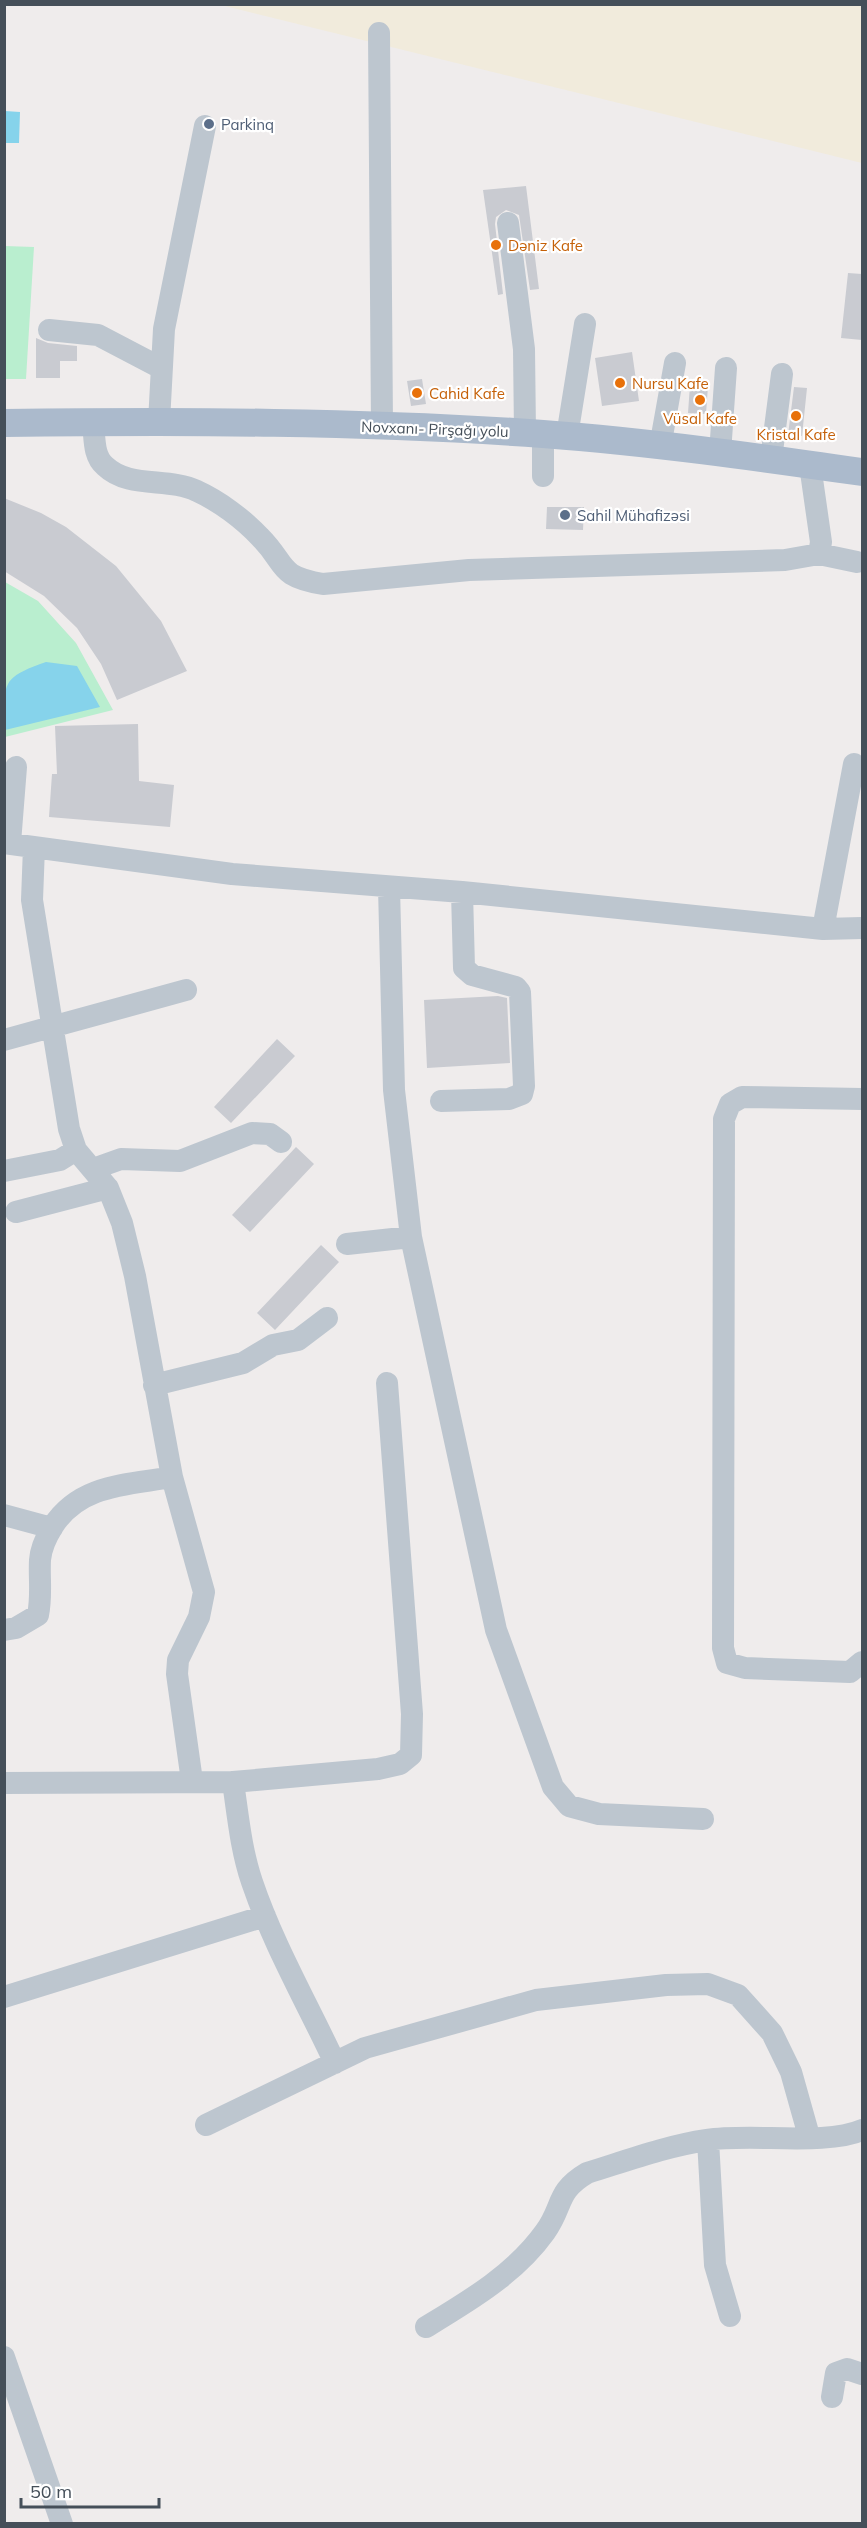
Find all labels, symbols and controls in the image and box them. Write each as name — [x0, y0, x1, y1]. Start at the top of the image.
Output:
place label: Parkinq — [221, 115, 274, 134]
marker: Parkinq — [202, 117, 216, 131]
place label: Dəniz Kafe — [508, 236, 583, 255]
marker: Dəniz Kafe — [489, 238, 503, 252]
place label: Nursu Kafe — [632, 374, 709, 393]
marker: Nursu Kafe — [613, 376, 627, 390]
place label: Cahid Kafe — [429, 384, 505, 403]
marker: Cahid Kafe — [410, 386, 424, 400]
marker: Vüsal Kafe — [693, 393, 707, 407]
place label: Vüsal Kafe — [663, 409, 737, 428]
marker: Kristal Kafe — [789, 409, 803, 423]
street label: Novxanı- Pirşağı yolu — [361, 417, 509, 441]
place label: Kristal Kafe — [756, 425, 836, 444]
place label: Sahil Mühafizəsi — [577, 506, 690, 525]
marker: Sahil Mühafizəsi — [558, 508, 572, 522]
scale bar — [21, 2471, 159, 2509]
text: 50 m — [30, 2480, 72, 2503]

